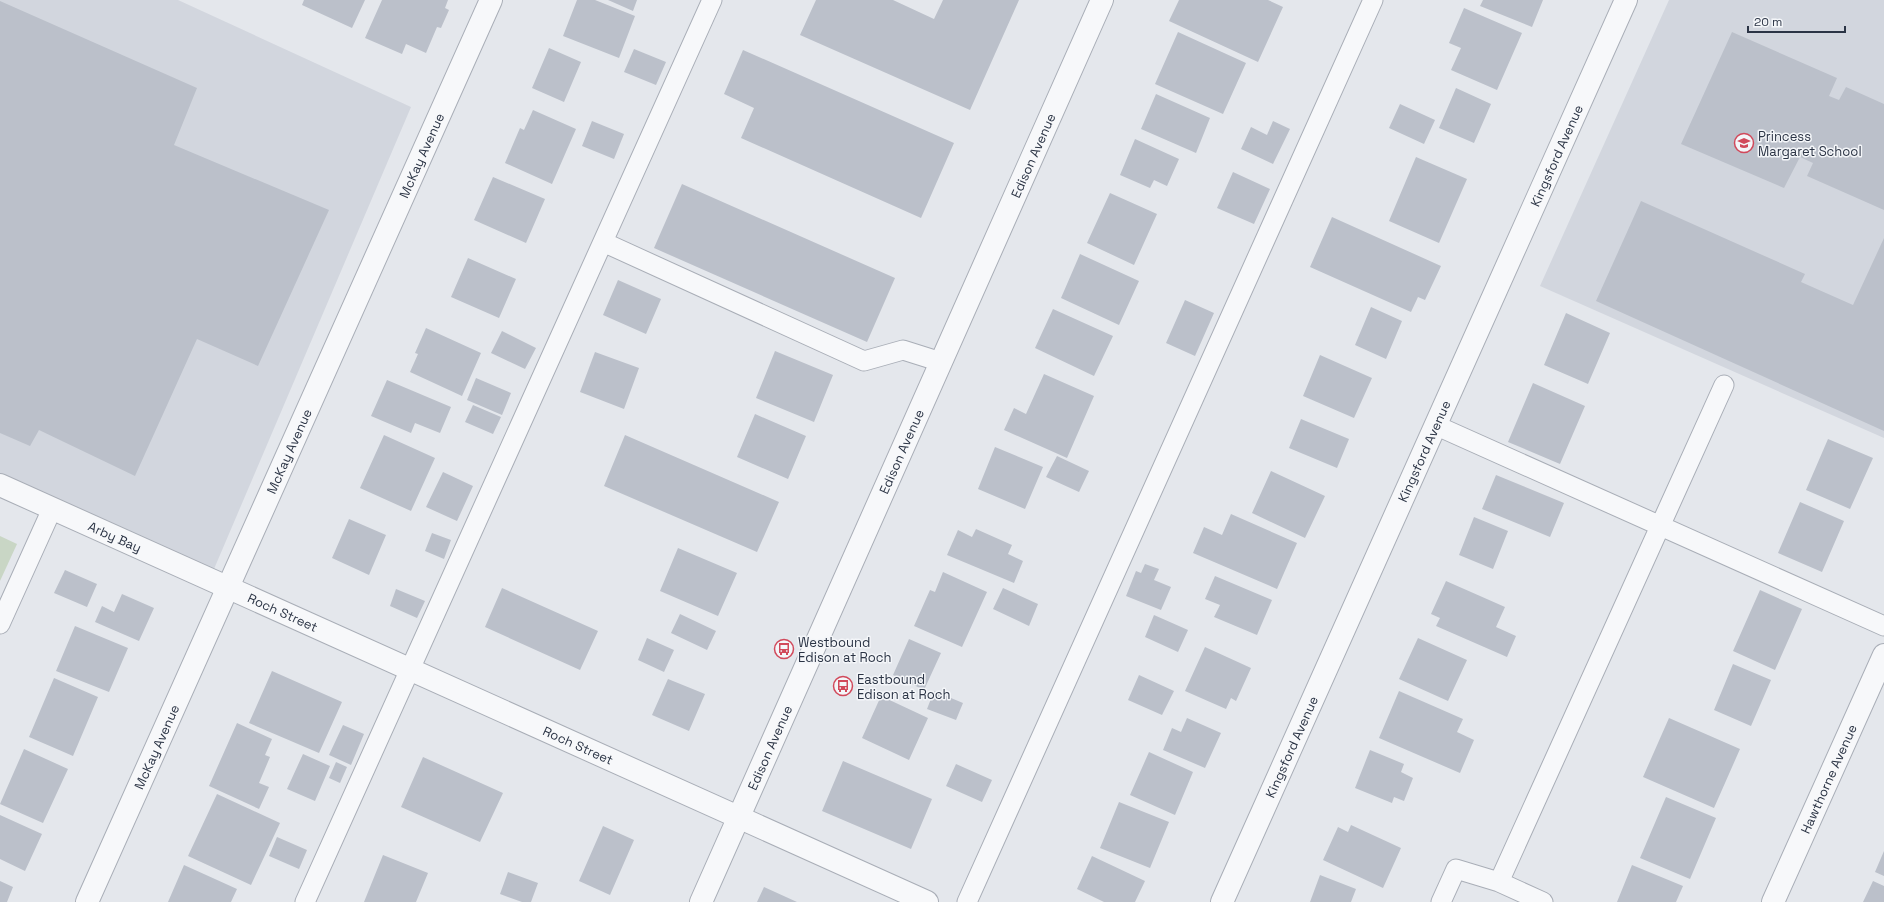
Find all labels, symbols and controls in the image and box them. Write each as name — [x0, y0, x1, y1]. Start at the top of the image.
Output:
scale bar — [1748, 8, 1845, 34]
text: 20 m — [1754, 14, 1782, 30]
street label: Kingsford Avenue — [1526, 102, 1587, 209]
street label: McKay Avenue — [395, 110, 448, 201]
street label: Edison Avenue — [1007, 110, 1059, 200]
place label: Princess Margaret School — [1758, 128, 1862, 160]
school or university icon: Princess Margaret School — [1733, 132, 1755, 154]
street label: Kingsford Avenue — [1394, 398, 1454, 505]
street label: McKay Avenue — [262, 406, 315, 496]
street label: Edison Avenue — [875, 407, 928, 497]
street label: Arby Bay — [86, 517, 144, 556]
street label: Roch Street — [245, 589, 320, 635]
place label: Westbound Edison at Roch — [798, 634, 891, 666]
bus stop icon: Westbound Edison at Roch — [773, 638, 795, 660]
place label: Eastbound Edison at Roch — [857, 671, 950, 703]
bus stop icon: Eastbound Edison at Roch — [832, 675, 854, 697]
street label: Kingsford Avenue — [1261, 693, 1322, 800]
street label: McKay Avenue — [130, 702, 183, 792]
street label: Edison Avenue — [743, 703, 796, 793]
street label: Roch Street — [540, 722, 616, 768]
street label: Hawthorne Avenue — [1796, 722, 1860, 836]

